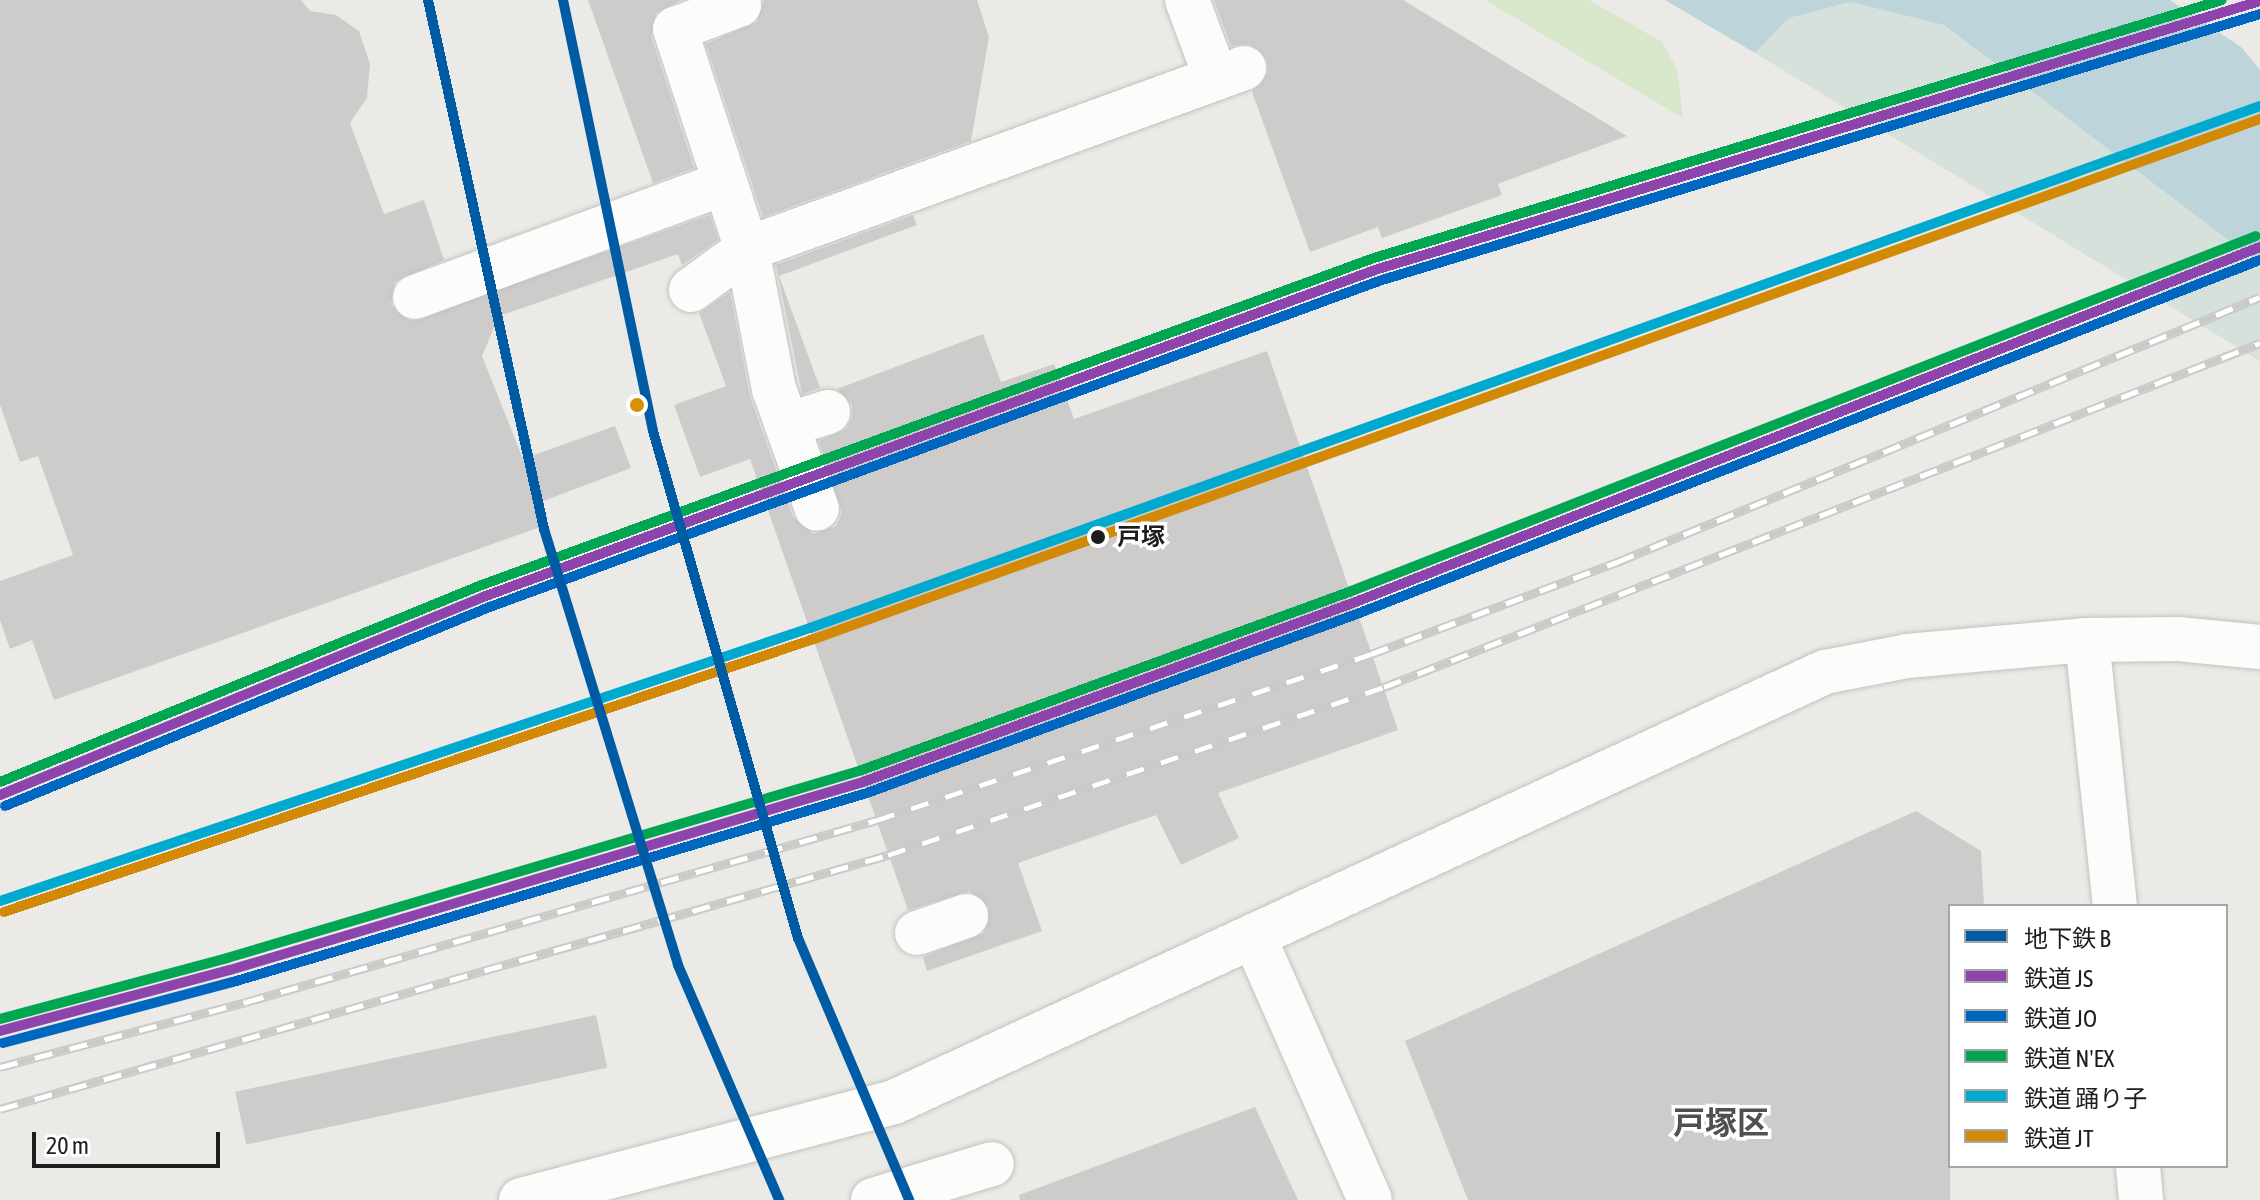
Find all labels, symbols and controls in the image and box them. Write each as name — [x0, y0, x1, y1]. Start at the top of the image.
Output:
unlabelled marker — [629, 397, 645, 413]
place label: 戸塚 — [1117, 523, 1165, 551]
marker: 戸塚 — [1086, 525, 1110, 549]
legend — [1948, 904, 2228, 1168]
text: 地下鉄 B — [2024, 925, 2111, 952]
text: 鉄道 JS — [2024, 965, 2093, 992]
text: 鉄道 JO — [2024, 1005, 2097, 1032]
text: 鉄道 N'EX — [2024, 1045, 2114, 1072]
text: 鉄道 踊り子 — [2024, 1085, 2147, 1112]
district label: 戸塚区 — [1673, 1104, 1769, 1142]
scale bar — [36, 1116, 224, 1166]
text: 鉄道 JT — [2024, 1125, 2094, 1152]
text: 20 m — [46, 1132, 89, 1159]

